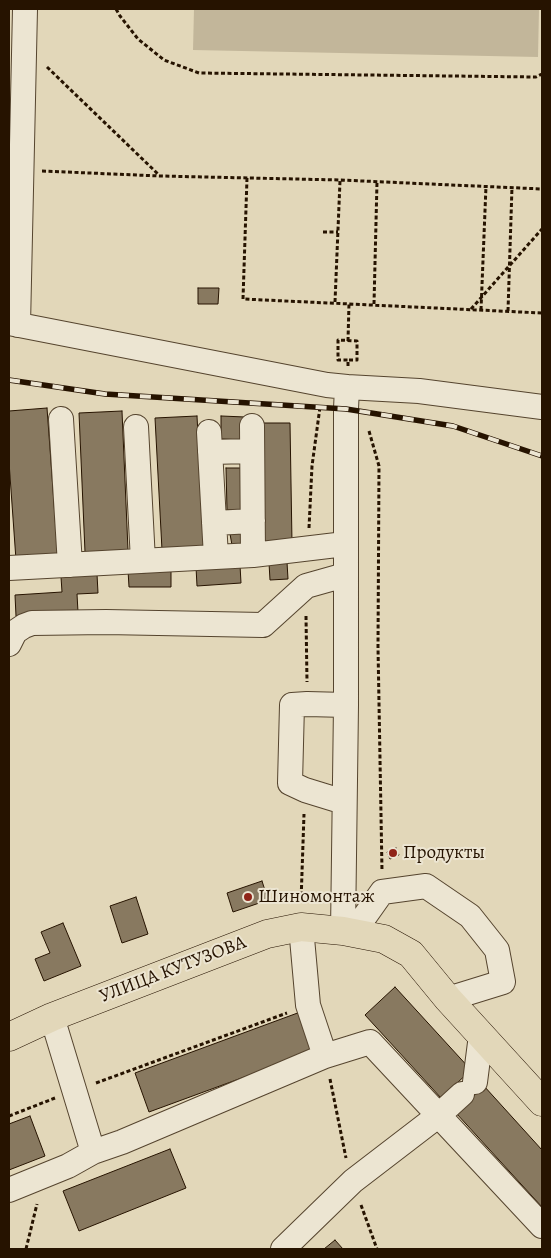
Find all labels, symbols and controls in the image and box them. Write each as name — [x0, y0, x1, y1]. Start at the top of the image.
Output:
place label: Продукты — [403, 842, 485, 864]
marker: Продукты — [387, 847, 399, 859]
place label: Шиномонтаж — [258, 886, 375, 908]
marker: Шиномонтаж — [242, 891, 254, 903]
street label: УЛИЦА КУТУЗОВА — [96, 932, 250, 1008]

